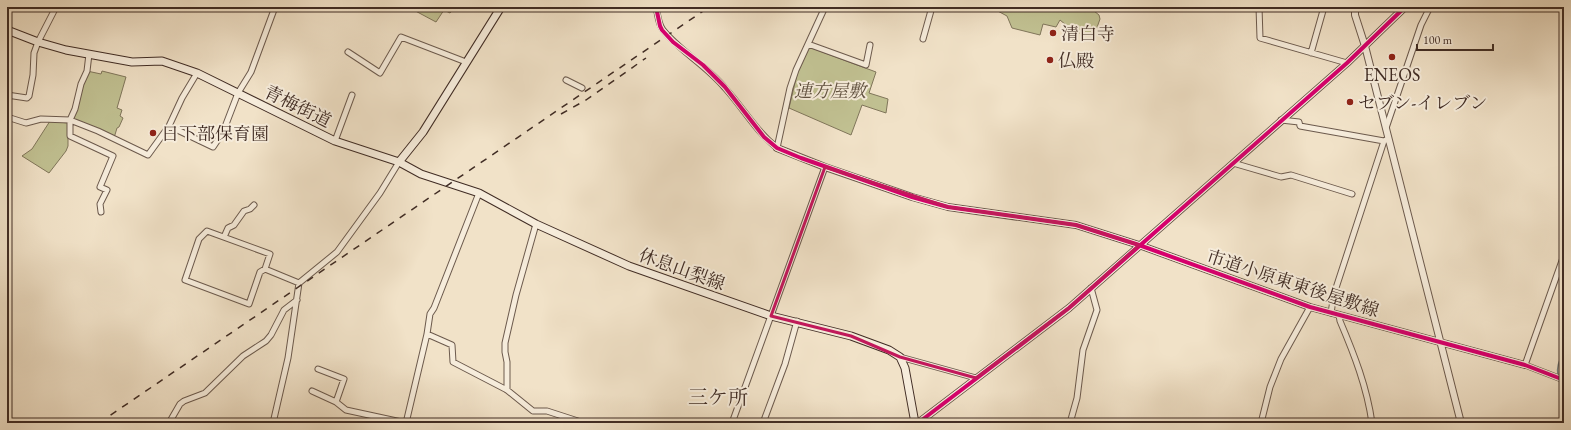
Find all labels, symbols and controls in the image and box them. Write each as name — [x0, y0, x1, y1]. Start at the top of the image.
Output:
place label: 清白寺 — [1061, 22, 1115, 45]
scale bar — [1417, 26, 1493, 52]
marker: 清白寺 — [1048, 28, 1058, 38]
text: 100 m — [1423, 32, 1453, 48]
place label: 仏殿 — [1058, 49, 1094, 72]
marker: ENEOS — [1387, 52, 1397, 62]
marker: 仏殿 — [1045, 55, 1055, 65]
place label: ENEOS — [1364, 63, 1420, 86]
park label: 連方屋敷 — [794, 79, 869, 102]
street label: 青梅街道 — [261, 80, 335, 132]
place label: セブン-イレブン — [1358, 91, 1488, 114]
marker: セブン-イレブン — [1345, 97, 1355, 107]
place label: 日下部保育園 — [161, 122, 269, 145]
marker: 日下部保育園 — [148, 128, 158, 138]
street label: 休息山梨線 — [636, 243, 728, 295]
street label: 市道小原東東後屋敷線 — [1204, 244, 1382, 322]
district label: 三ケ所 — [688, 384, 748, 410]

